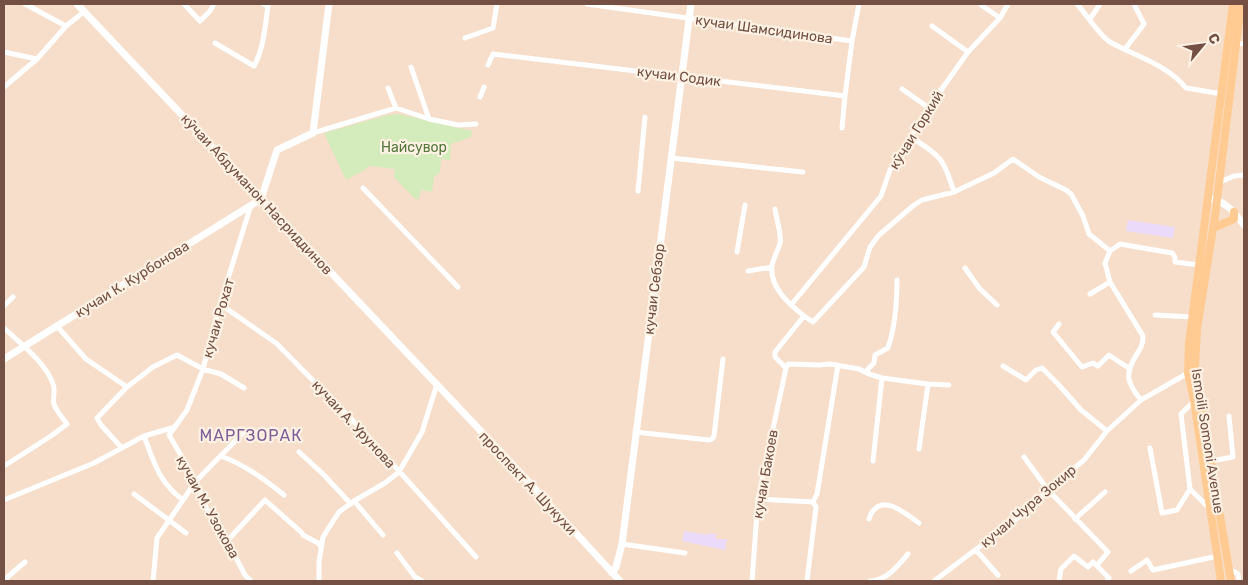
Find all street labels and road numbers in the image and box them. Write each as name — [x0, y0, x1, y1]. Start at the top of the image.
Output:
street label: кучаи Шамсидинова — [694, 11, 834, 48]
street label: кучаи Содик — [636, 63, 722, 90]
street label: кӯчаи Горкий — [886, 88, 947, 173]
street label: кӯчаи Абдуманон Насриддинов — [177, 110, 336, 278]
street label: кучаи К. Курбонова — [72, 237, 192, 321]
street label: кучаи Себзор — [640, 243, 669, 335]
street label: кучаи Рохат — [199, 276, 238, 360]
street label: Ismoili Somoni Avenue — [1188, 368, 1227, 515]
street label: кучаи А. Урунова — [308, 377, 399, 472]
street label: проспект А. Шукухи — [475, 428, 580, 539]
street label: кучаи Бакоев — [749, 428, 782, 520]
street label: кучаи М. Узокова — [172, 453, 243, 562]
street label: кучаи Чура Зокир — [977, 461, 1080, 551]

